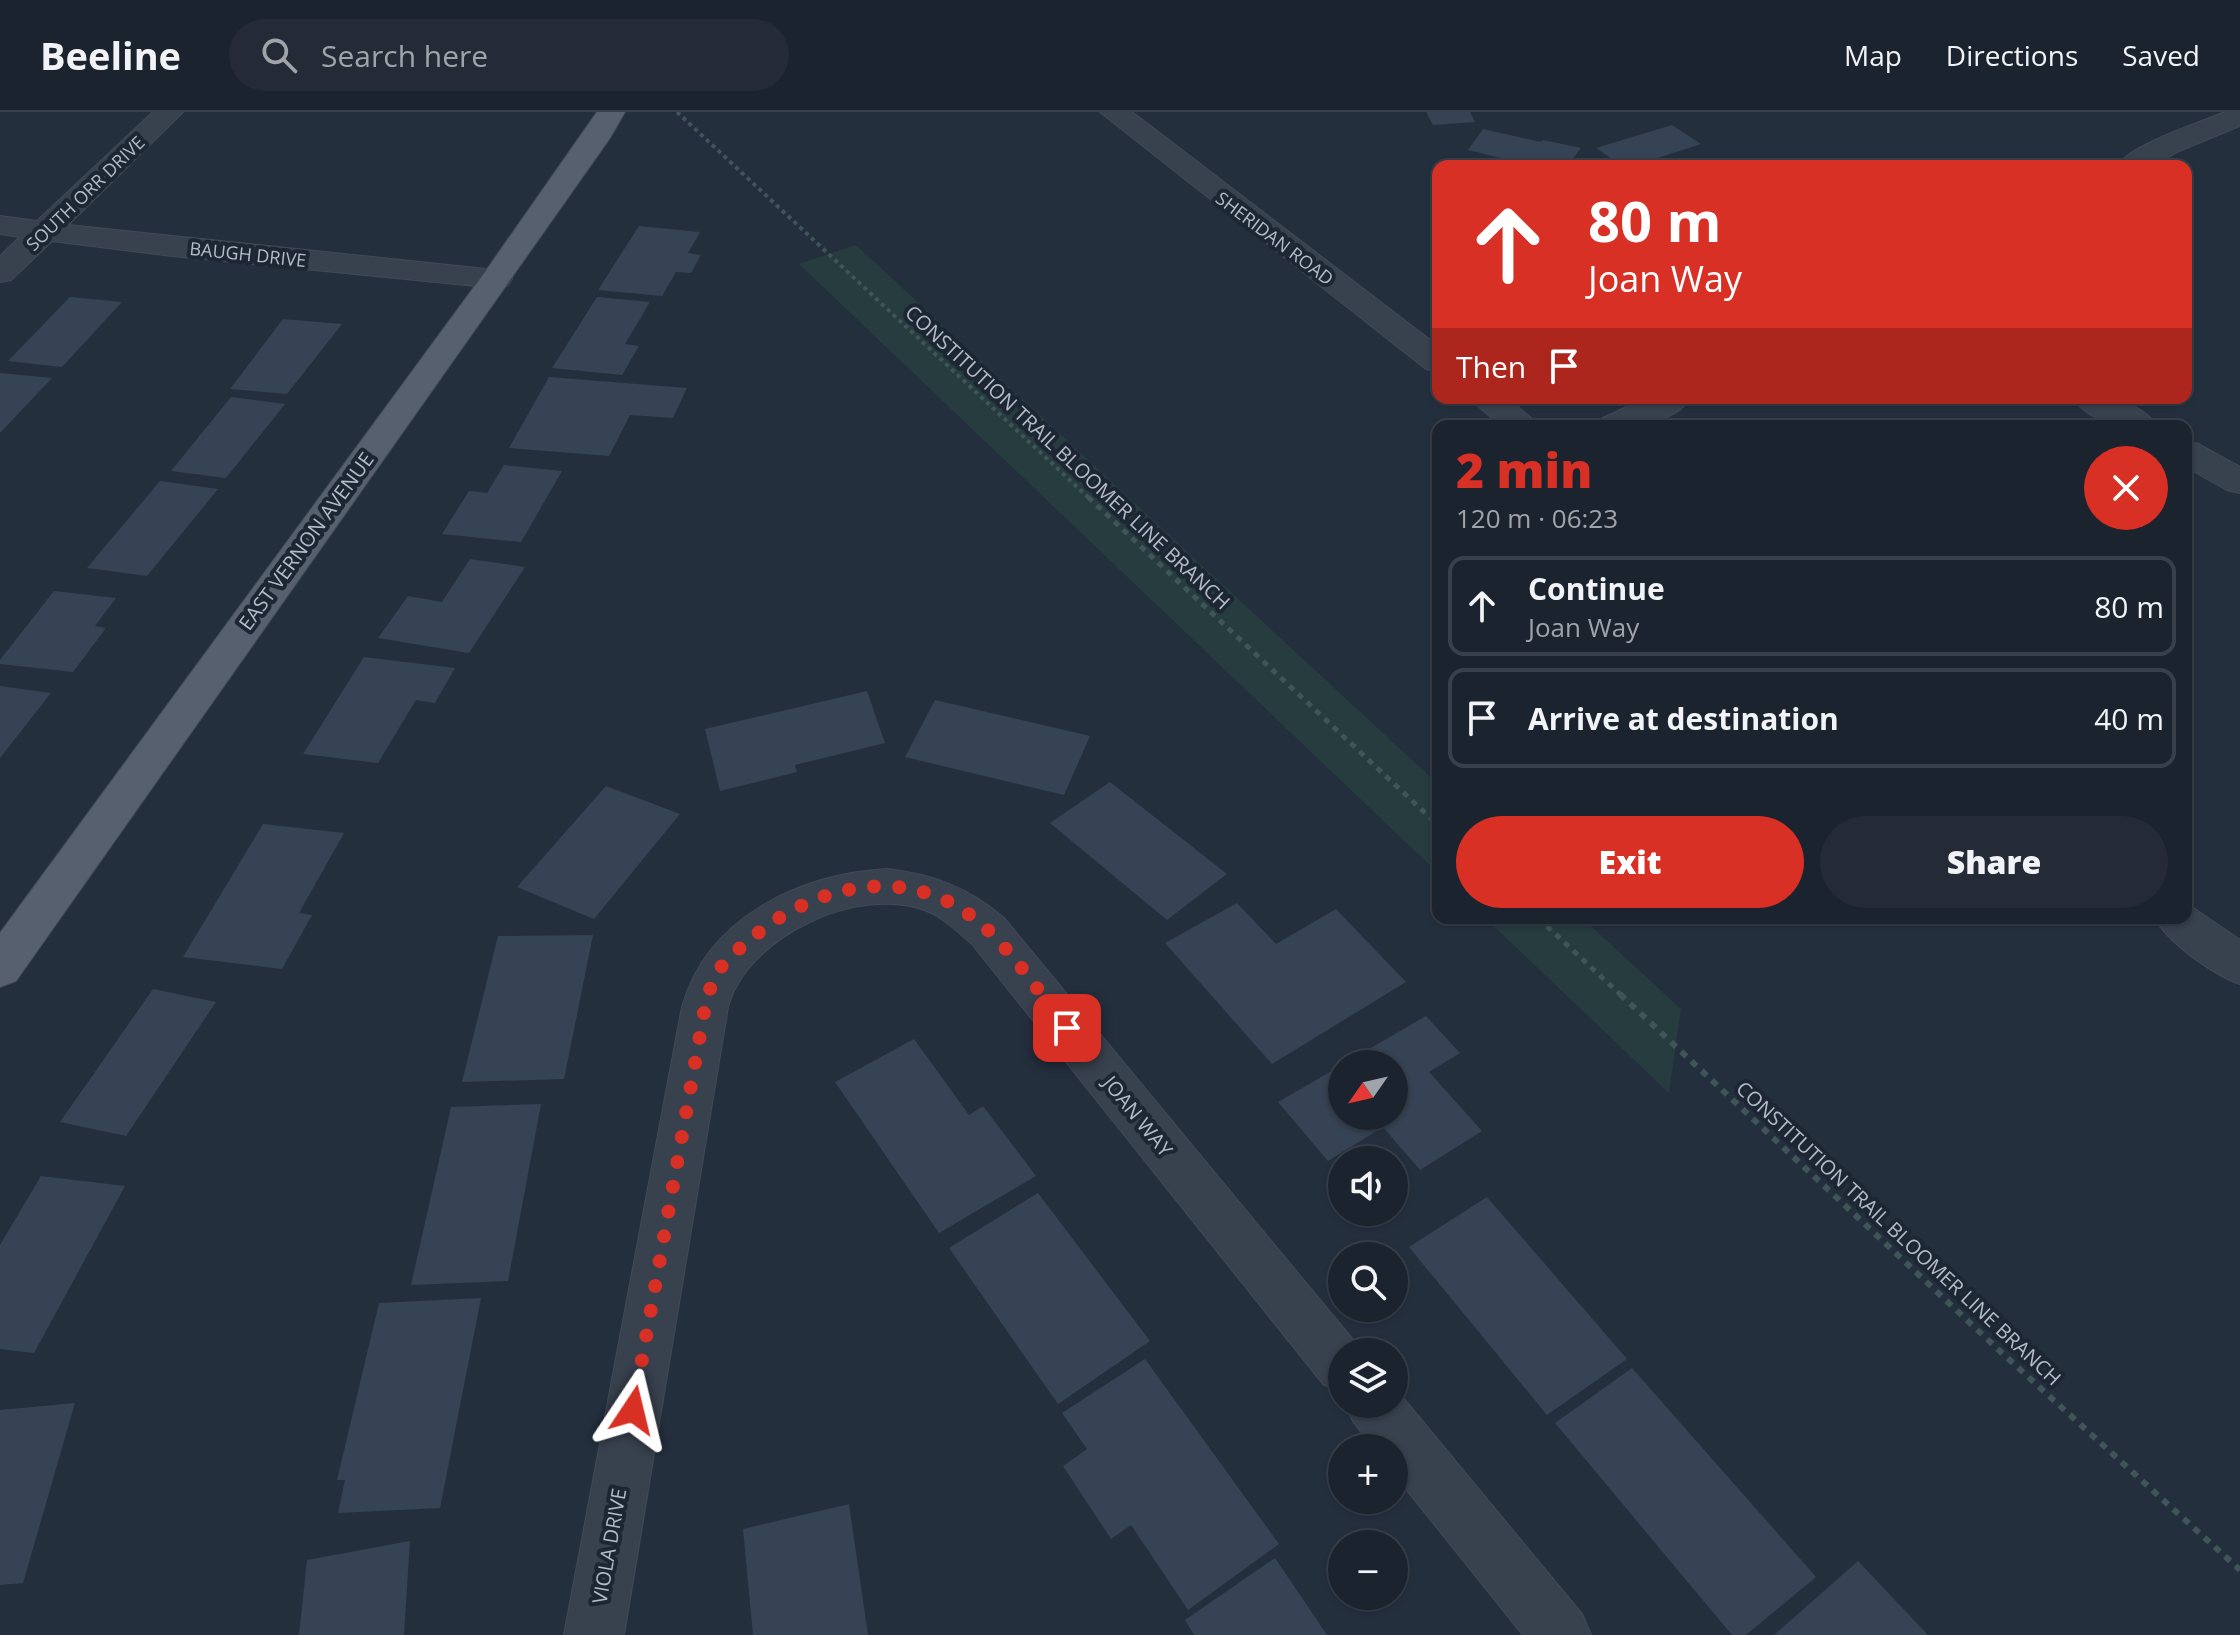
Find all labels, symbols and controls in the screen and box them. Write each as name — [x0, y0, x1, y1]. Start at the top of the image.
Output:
search box — [229, 19, 789, 91]
text: Beeline — [40, 29, 181, 81]
icon: search — [257, 33, 301, 77]
text: Search here — [321, 35, 488, 76]
text: Map — [1844, 36, 1902, 74]
text: Directions — [1946, 36, 2078, 74]
text: Saved — [2122, 36, 2200, 74]
street label: SOUTH ORR DRIVE — [21, 130, 149, 256]
text: 80 m — [1588, 182, 1722, 258]
street label: SHERIDAN ROAD — [1211, 186, 1339, 290]
icon: ahead — [1456, 192, 1560, 296]
street label: BAUGH DRIVE — [189, 236, 307, 272]
text: Joan Way — [1588, 254, 1742, 303]
street label: CONSTITUTION TRAIL BLOOMER LINE BRANCH — [900, 299, 1236, 615]
icon: arrive — [1542, 344, 1586, 388]
text: Then — [1456, 346, 1526, 387]
text: 2 min — [1456, 437, 1592, 502]
button: close — [2084, 446, 2168, 530]
street label: EAST VERNON AVENUE — [232, 447, 380, 635]
text: 120 m · 06:23 — [1456, 500, 1618, 536]
text: Continue — [1528, 568, 1665, 609]
icon: ahead — [1460, 584, 1504, 628]
text: 80 m — [2094, 586, 2164, 627]
text: Joan Way — [1528, 609, 1639, 645]
icon: arrive — [1460, 696, 1504, 740]
text: Arrive at destination — [1528, 698, 1839, 739]
text: 40 m — [2094, 698, 2164, 739]
button: Exit — [1456, 816, 1804, 908]
button: Share — [1820, 816, 2168, 908]
pin — [1033, 994, 1101, 1062]
icon: arrive — [1045, 1006, 1089, 1050]
north arrow — [1328, 1050, 1408, 1130]
map controls — [1328, 1050, 1408, 1610]
street label: JOAN WAY — [1096, 1069, 1179, 1162]
street label: CONSTITUTION TRAIL BLOOMER LINE BRANCH — [1731, 1075, 2067, 1391]
button: sound — [1328, 1146, 1408, 1226]
button: search — [1328, 1242, 1408, 1322]
button: layers — [1328, 1338, 1408, 1418]
position arrow — [591, 1368, 675, 1452]
button: + — [1328, 1434, 1408, 1514]
street label: VIOLA DRIVE — [586, 1486, 632, 1606]
button: − — [1328, 1530, 1408, 1610]

